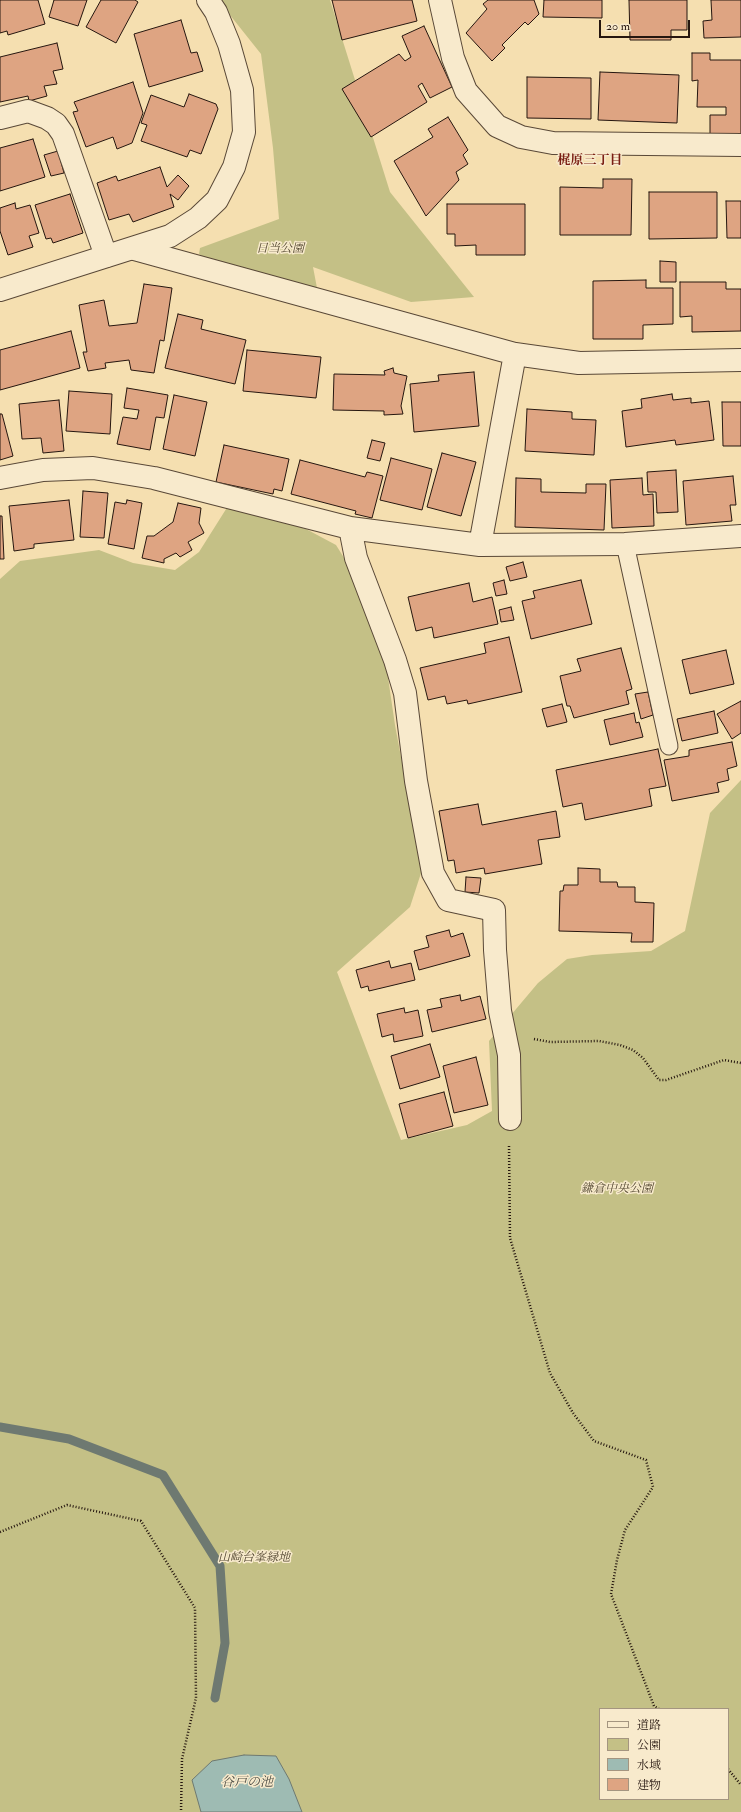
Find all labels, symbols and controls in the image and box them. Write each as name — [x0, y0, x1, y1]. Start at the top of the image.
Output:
scale bar — [601, 12, 692, 38]
text: 20 m — [606, 19, 630, 34]
district label: 梶原三丁目 — [558, 153, 622, 169]
park label: 日当公園 — [256, 242, 304, 256]
park label: 鎌倉中央公園 — [581, 1182, 653, 1196]
park label: 山崎台峯緑地 — [218, 1551, 290, 1565]
legend — [599, 1708, 729, 1800]
text: 道路 — [637, 1718, 661, 1733]
text: 公園 — [637, 1738, 661, 1753]
text: 水域 — [637, 1758, 661, 1773]
water label: 谷戸の池 — [221, 1775, 273, 1791]
text: 建物 — [637, 1778, 661, 1793]

